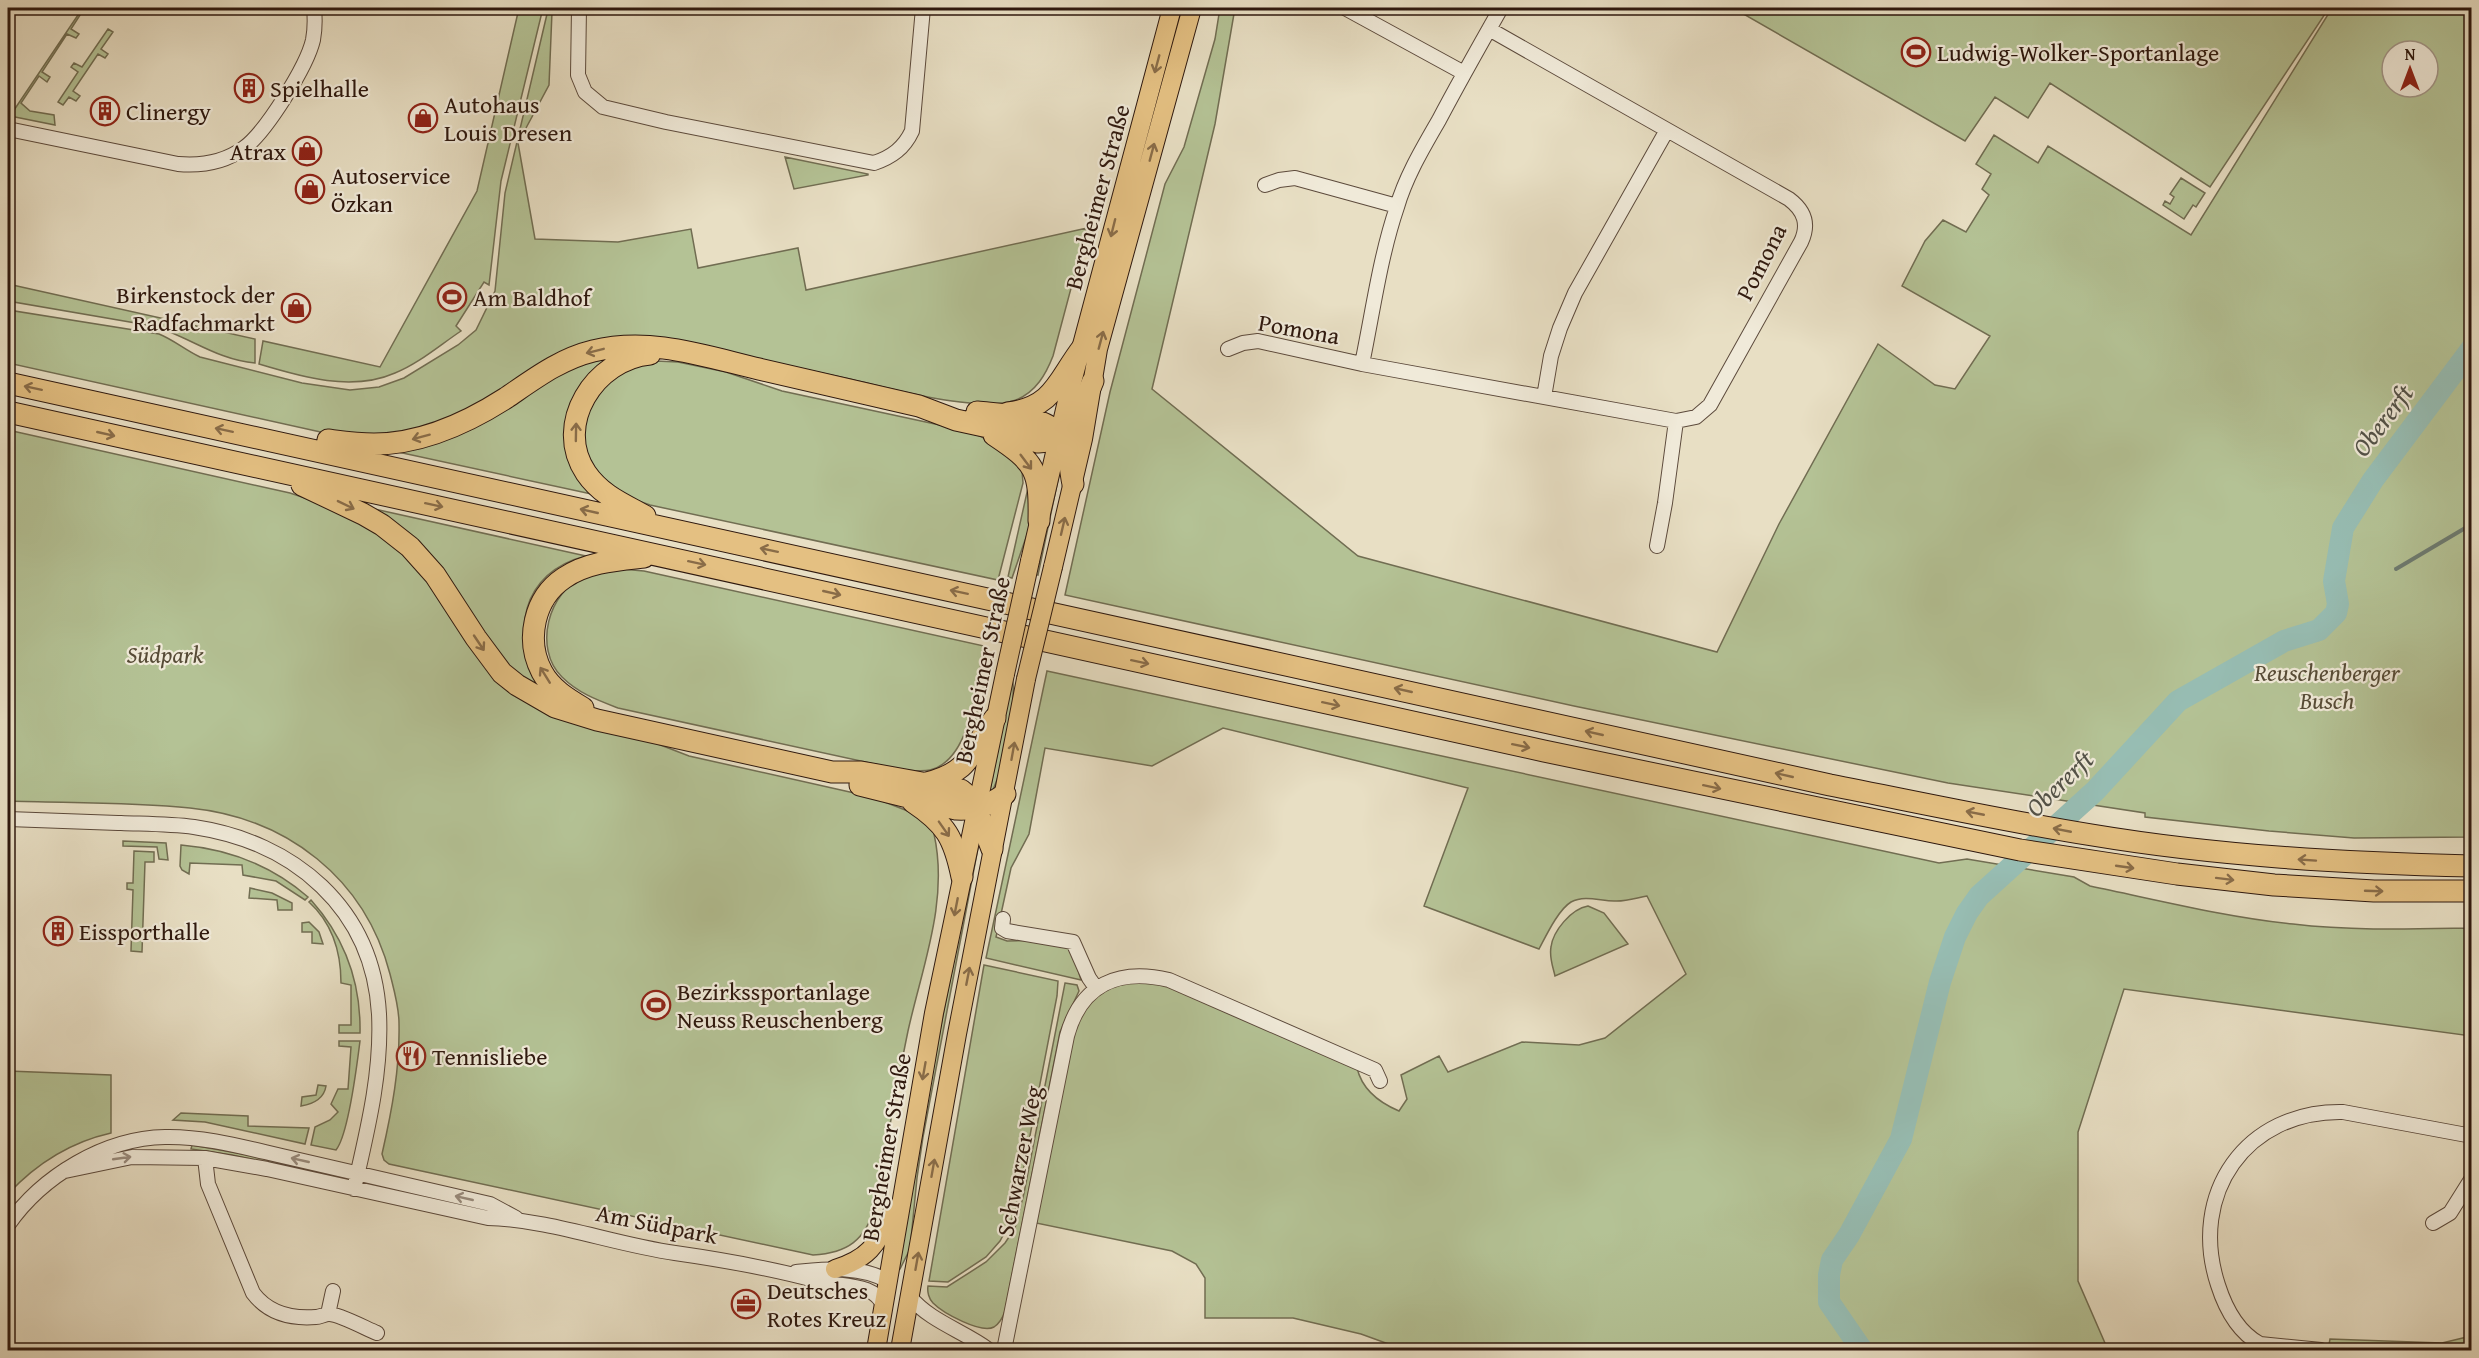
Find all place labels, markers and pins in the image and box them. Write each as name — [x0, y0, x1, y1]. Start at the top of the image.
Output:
place label: Ludwig-Wolker-Sportanlage — [1937, 35, 2219, 70]
sports icon: Ludwig-Wolker-Sportanlage — [1900, 36, 1932, 68]
place label: Spielhalle — [270, 71, 369, 106]
building icon: Spielhalle — [233, 72, 265, 104]
place label: Autohaus Louis Dresen — [444, 87, 573, 150]
place label: Clinergy — [126, 94, 211, 129]
building icon: Clinergy — [89, 95, 121, 127]
shop icon: Autohaus Louis Dresen — [407, 102, 439, 134]
place label: Atrax — [230, 134, 287, 169]
shop icon: Atrax — [291, 135, 323, 167]
place label: Autoservice Özkan — [331, 158, 451, 221]
shop icon: Autoservice Özkan — [294, 173, 326, 205]
place label: Birkenstock der Radfachmarkt — [116, 277, 276, 340]
place label: Am Baldhof — [473, 280, 593, 315]
sports icon: Am Baldhof — [436, 281, 468, 313]
shop icon: Birkenstock der Radfachmarkt — [280, 292, 312, 324]
place label: Eissporthalle — [79, 914, 210, 949]
building icon: Eissporthalle — [42, 915, 74, 947]
place label: Bezirkssportanlage Neuss Reuschenberg — [677, 974, 883, 1037]
sports icon: Bezirkssportanlage Neuss Reuschenberg — [640, 989, 672, 1021]
place label: Tennisliebe — [432, 1039, 547, 1074]
restaurant icon: Tennisliebe — [395, 1040, 427, 1072]
place label: Deutsches Rotes Kreuz — [767, 1273, 886, 1336]
office icon: Deutsches Rotes Kreuz — [730, 1288, 762, 1320]

